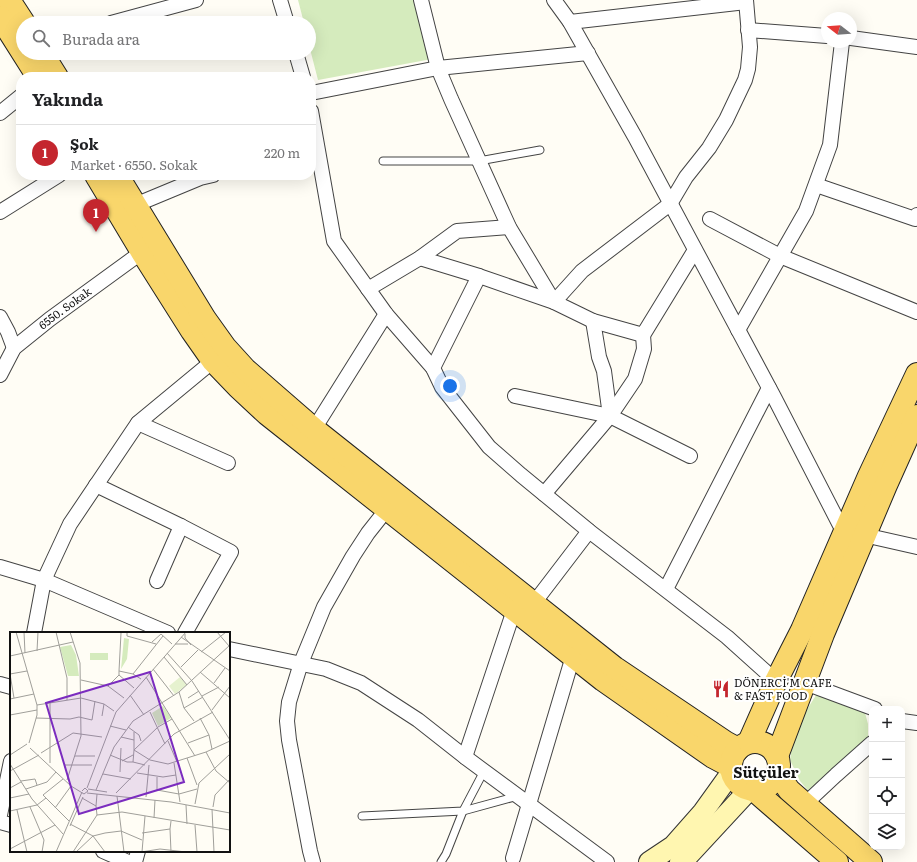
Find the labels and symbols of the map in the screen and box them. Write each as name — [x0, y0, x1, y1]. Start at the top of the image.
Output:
north arrow — [821, 12, 857, 48]
pin: 1 — [83, 199, 109, 232]
street label: 6550. Sokak — [35, 283, 94, 332]
your location — [440, 376, 460, 396]
inset map — [10, 632, 230, 852]
place label: DÖNERCİ'M CAFE & FAST FOOD — [734, 674, 832, 703]
restaurant icon: DÖNERCİ'M CAFE & FAST FOOD — [711, 679, 731, 699]
district label: Sütçüler — [733, 760, 799, 783]

